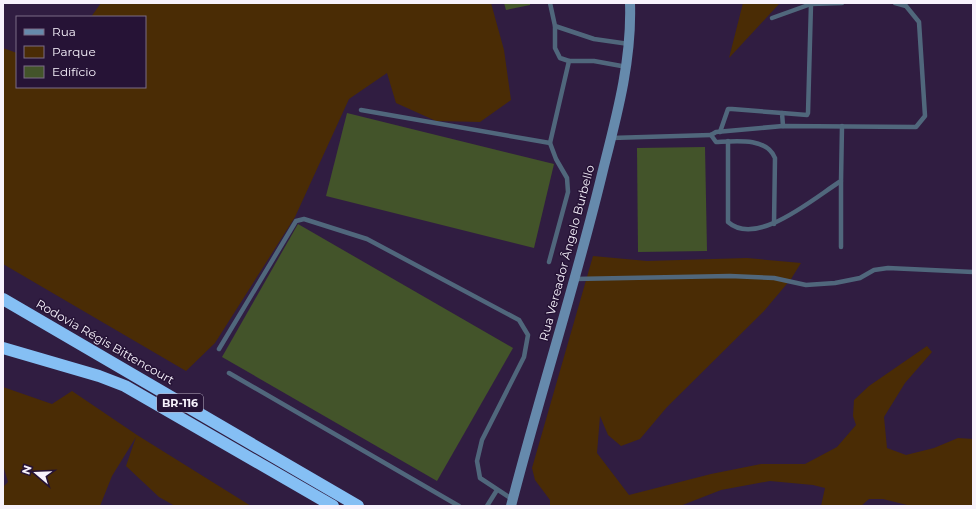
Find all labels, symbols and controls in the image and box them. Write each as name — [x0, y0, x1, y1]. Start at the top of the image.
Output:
legend — [16, 16, 146, 88]
text: Rua — [52, 24, 76, 39]
text: Parque — [52, 44, 96, 59]
text: Edifício — [52, 64, 96, 79]
street label: Rua Vereador Ângelo Burbello — [536, 163, 597, 343]
street label: Rodovia Régis Bittencourt — [34, 296, 177, 387]
road number: BR-116 — [157, 394, 203, 412]
north arrow — [16, 453, 56, 493]
text: N — [18, 463, 35, 476]

